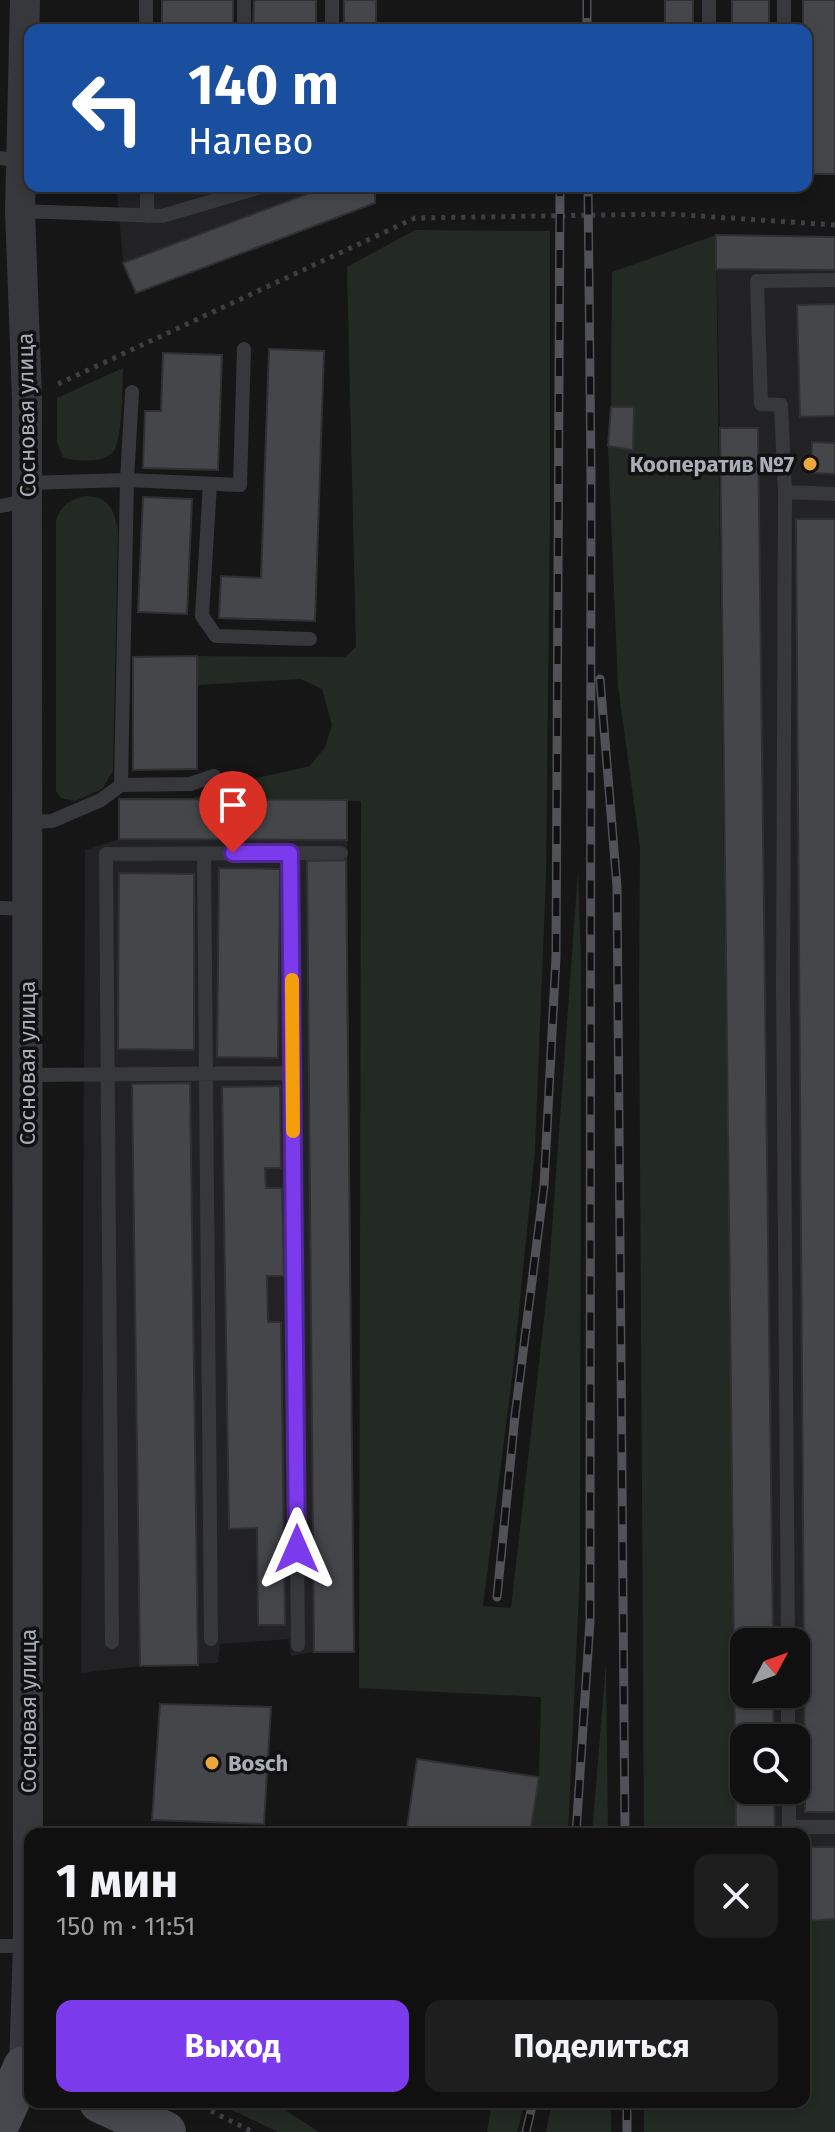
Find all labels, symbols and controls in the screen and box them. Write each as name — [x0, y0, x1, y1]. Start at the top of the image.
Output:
text: 140 m — [188, 52, 339, 119]
icon: left — [56, 56, 160, 160]
text: Налево — [188, 120, 314, 164]
street label: Сосновая улица — [12, 332, 41, 497]
place label: Кооператив №7 — [630, 451, 794, 478]
marker: Кооператив №7 — [801, 455, 819, 473]
pin — [199, 771, 267, 853]
icon: arrive — [211, 783, 255, 827]
street label: Сосновая улица — [14, 981, 41, 1145]
position arrow — [255, 1507, 339, 1591]
north arrow — [730, 1628, 810, 1708]
map controls — [730, 1628, 810, 1804]
street label: Сосновая улица — [15, 1629, 42, 1793]
button: search — [730, 1724, 810, 1804]
place label: Bosch — [228, 1750, 288, 1777]
marker: Bosch — [203, 1754, 221, 1772]
text: 1 мин — [56, 1852, 178, 1910]
button: close — [694, 1854, 778, 1938]
text: 150 m · 11:51 — [56, 1911, 195, 1942]
button: Выход — [56, 2000, 409, 2092]
button: Поделиться — [425, 2000, 778, 2092]

